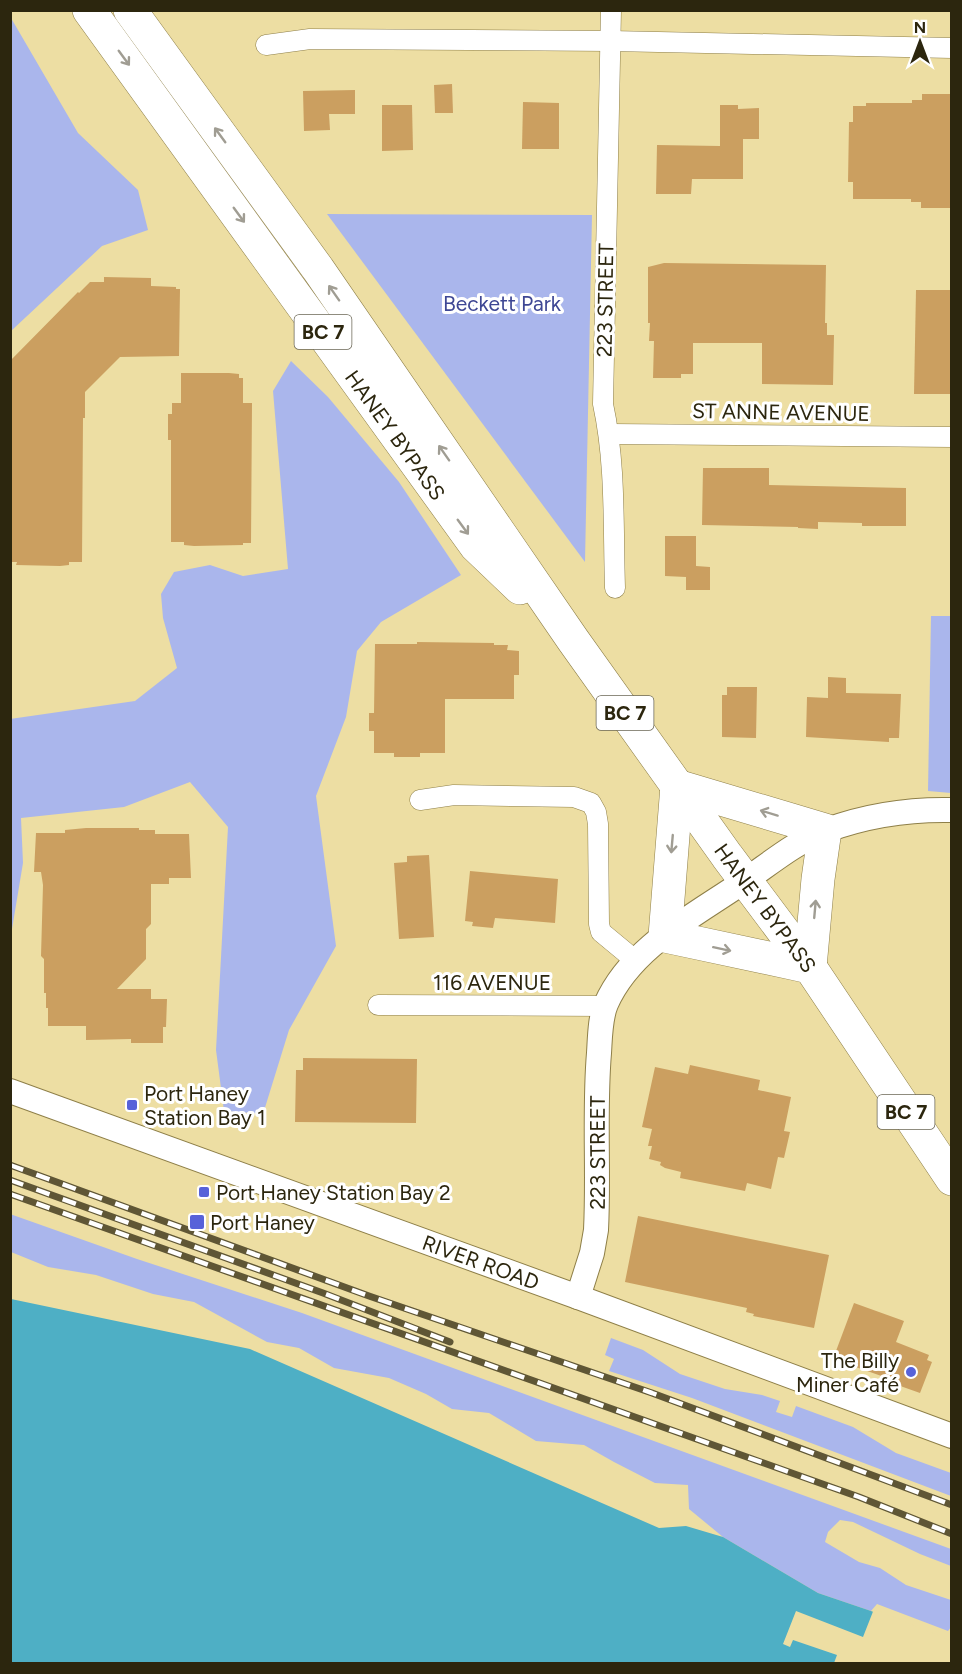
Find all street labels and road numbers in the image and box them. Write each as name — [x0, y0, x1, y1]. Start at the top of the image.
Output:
street label: 223 STREET — [592, 242, 619, 357]
road number: BC 7 — [294, 315, 352, 349]
street label: HANEY BYPASS — [340, 365, 451, 505]
street label: ST ANNE AVENUE — [692, 398, 870, 426]
road number: BC 7 — [596, 696, 654, 730]
street label: HANEY BYPASS — [709, 838, 822, 977]
street label: 116 AVENUE — [433, 970, 551, 995]
street label: 223 STREET — [584, 1095, 610, 1210]
road number: BC 7 — [878, 1095, 934, 1129]
street label: RIVER ROAD — [419, 1229, 543, 1294]

